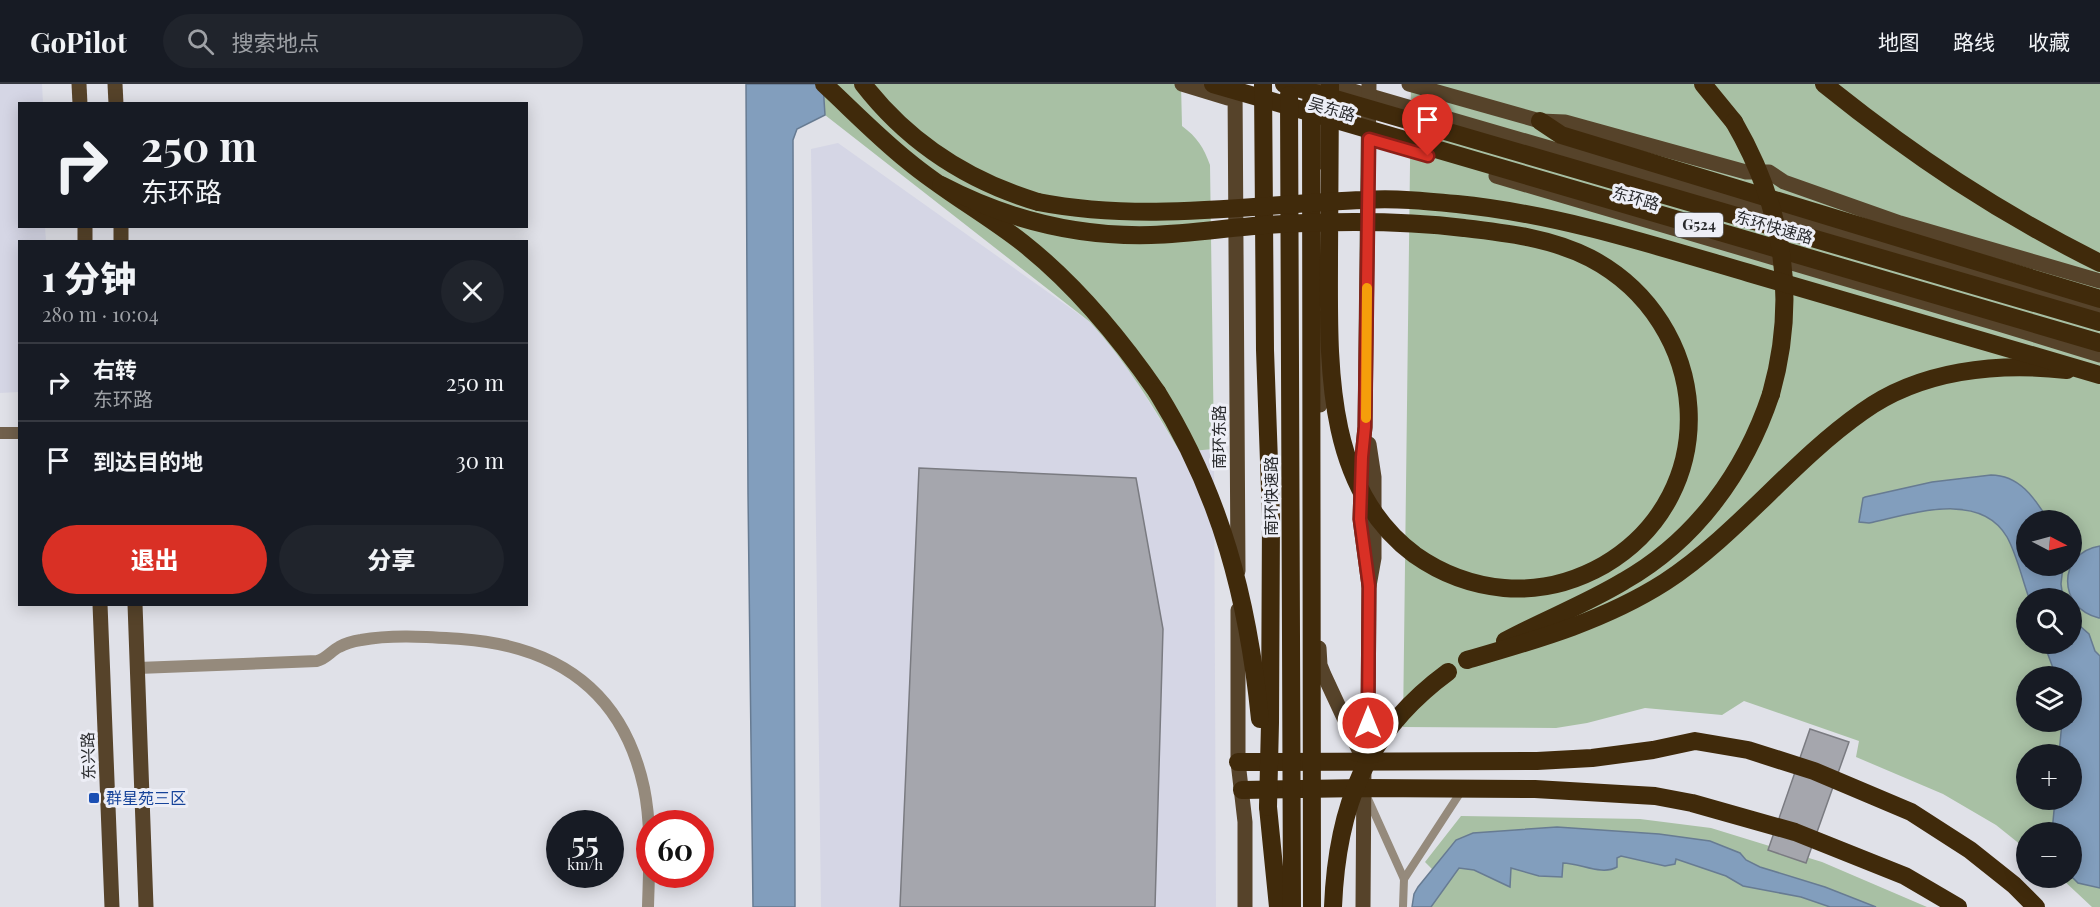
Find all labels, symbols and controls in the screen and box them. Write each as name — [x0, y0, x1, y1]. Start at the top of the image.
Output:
search box — [163, 14, 583, 68]
text: GoPilot — [30, 23, 127, 60]
icon: search — [184, 25, 217, 58]
text: 搜索地点 — [232, 27, 320, 57]
text: 地图 — [1878, 27, 1920, 55]
text: 路线 — [1953, 27, 1995, 55]
text: 收藏 — [2028, 27, 2070, 55]
street label: 吴东路 — [1306, 92, 1358, 125]
pin — [1402, 94, 1453, 156]
icon: arrive — [1411, 103, 1444, 136]
text: 250 m — [141, 117, 257, 173]
icon: right — [42, 126, 120, 204]
text: 东环路 — [141, 173, 222, 209]
street label: 东环路 — [1610, 181, 1662, 214]
street label: 东环快速路 — [1733, 205, 1815, 248]
road number: G524 — [1675, 213, 1723, 237]
text: 1 分钟 — [42, 253, 136, 301]
button: close — [441, 260, 504, 323]
text: 280 m · 10:04 — [42, 300, 159, 327]
text: 右转 — [93, 354, 137, 384]
icon: right — [42, 366, 75, 399]
text: 250 m — [446, 367, 504, 397]
text: 东环路 — [93, 385, 153, 412]
street label: 南环东路 — [1208, 405, 1229, 469]
icon: arrive — [42, 444, 75, 477]
text: 30 m — [456, 445, 504, 475]
text: 到达目的地 — [93, 446, 203, 476]
street label: 南环快速路 — [1260, 456, 1281, 536]
north arrow — [2016, 510, 2082, 576]
map controls — [2016, 510, 2082, 888]
button: 退出 — [42, 525, 267, 594]
button: 分享 — [279, 525, 504, 594]
button: search — [2016, 588, 2082, 654]
button: layers — [2016, 666, 2082, 732]
position arrow — [1336, 691, 1400, 755]
street label: 东兴路 — [76, 732, 99, 780]
button: + — [2016, 744, 2082, 810]
place label: 群星苑三区 — [106, 787, 186, 808]
marker: 群星苑三区 — [87, 791, 101, 805]
speed limit sign: 60 — [636, 810, 714, 888]
text: 55 — [571, 822, 599, 862]
button: − — [2016, 822, 2082, 888]
text: km/h — [567, 854, 603, 874]

